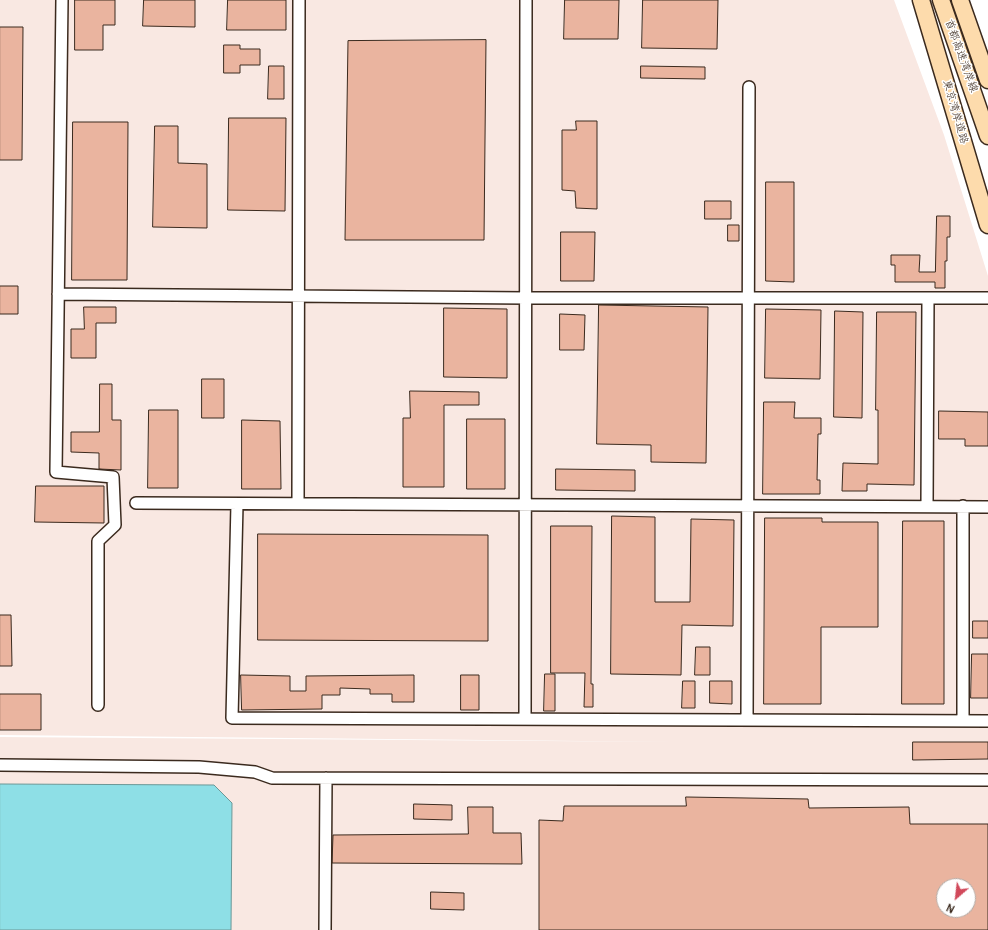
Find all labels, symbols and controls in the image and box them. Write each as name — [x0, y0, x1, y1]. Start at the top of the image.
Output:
street label: 首都高速湾岸線 — [942, 18, 980, 94]
street label: 東京湾岸道路 — [940, 78, 970, 146]
north arrow — [936, 878, 976, 918]
text: N — [944, 901, 957, 916]

